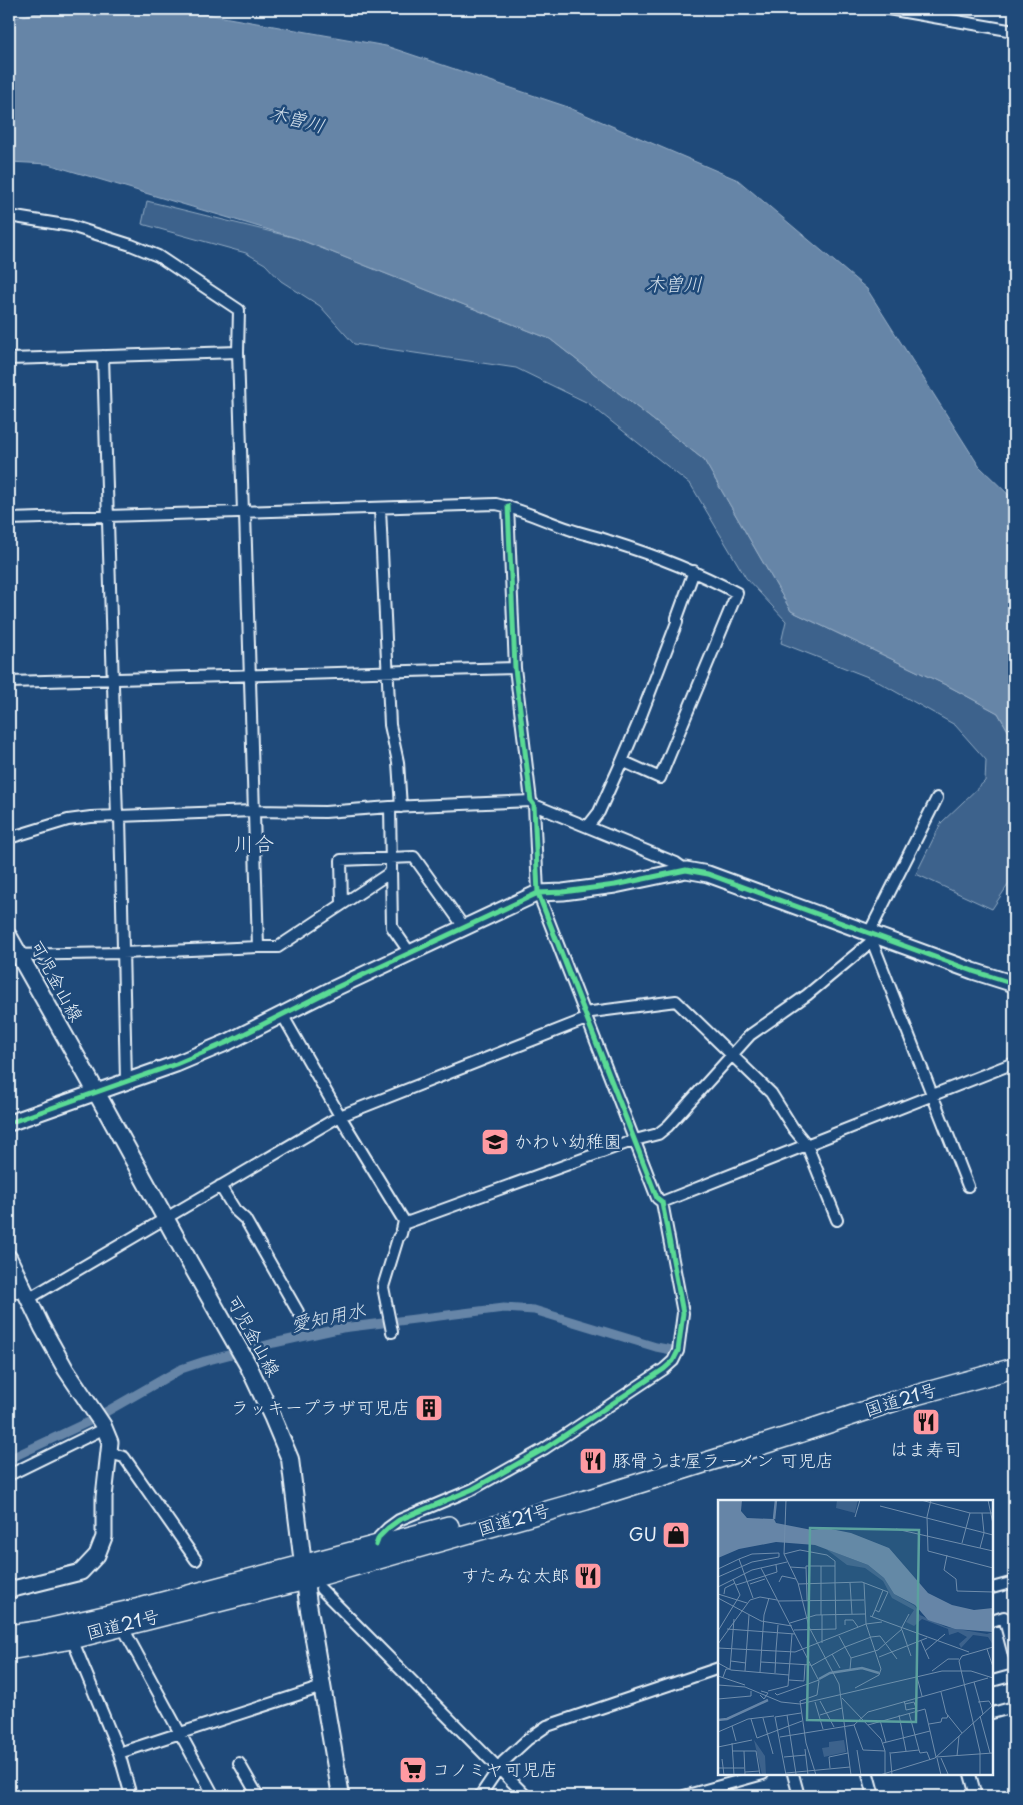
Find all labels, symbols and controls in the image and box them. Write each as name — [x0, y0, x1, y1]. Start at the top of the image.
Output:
water label: 木曽川 — [266, 97, 328, 139]
water label: 木曽川 — [645, 269, 703, 297]
district label: 川合 — [234, 828, 274, 858]
street label: 可児金山線 — [24, 934, 91, 1026]
school or university icon: かわい幼稚園 — [480, 1127, 510, 1157]
place label: かわい幼稚園 — [514, 1127, 622, 1154]
street label: 可児金山線 — [221, 1289, 288, 1381]
water label: 愛知用水 — [288, 1294, 368, 1338]
street label: 国道21号 — [861, 1375, 940, 1422]
place label: ラッキープラザ可児店 — [231, 1393, 410, 1420]
building icon: ラッキープラザ可児店 — [414, 1393, 444, 1423]
restaurant icon: はま寿司 — [911, 1407, 941, 1437]
place label: はま寿司 — [890, 1435, 962, 1462]
restaurant icon: 豚骨うま屋ラーメン 可児店 — [578, 1446, 608, 1476]
place label: 豚骨うま屋ラーメン 可児店 — [612, 1446, 834, 1473]
street label: 国道21号 — [474, 1495, 553, 1542]
inset map — [718, 1500, 993, 1775]
place label: GU — [629, 1520, 657, 1547]
shop icon: GU — [661, 1520, 691, 1550]
place label: すたみな太郎 — [461, 1561, 569, 1588]
restaurant icon: すたみな太郎 — [573, 1561, 603, 1591]
street label: 国道21号 — [83, 1601, 162, 1646]
supermarket icon: コノミヤ可児店 — [398, 1755, 428, 1785]
place label: コノミヤ可児店 — [432, 1755, 558, 1782]

